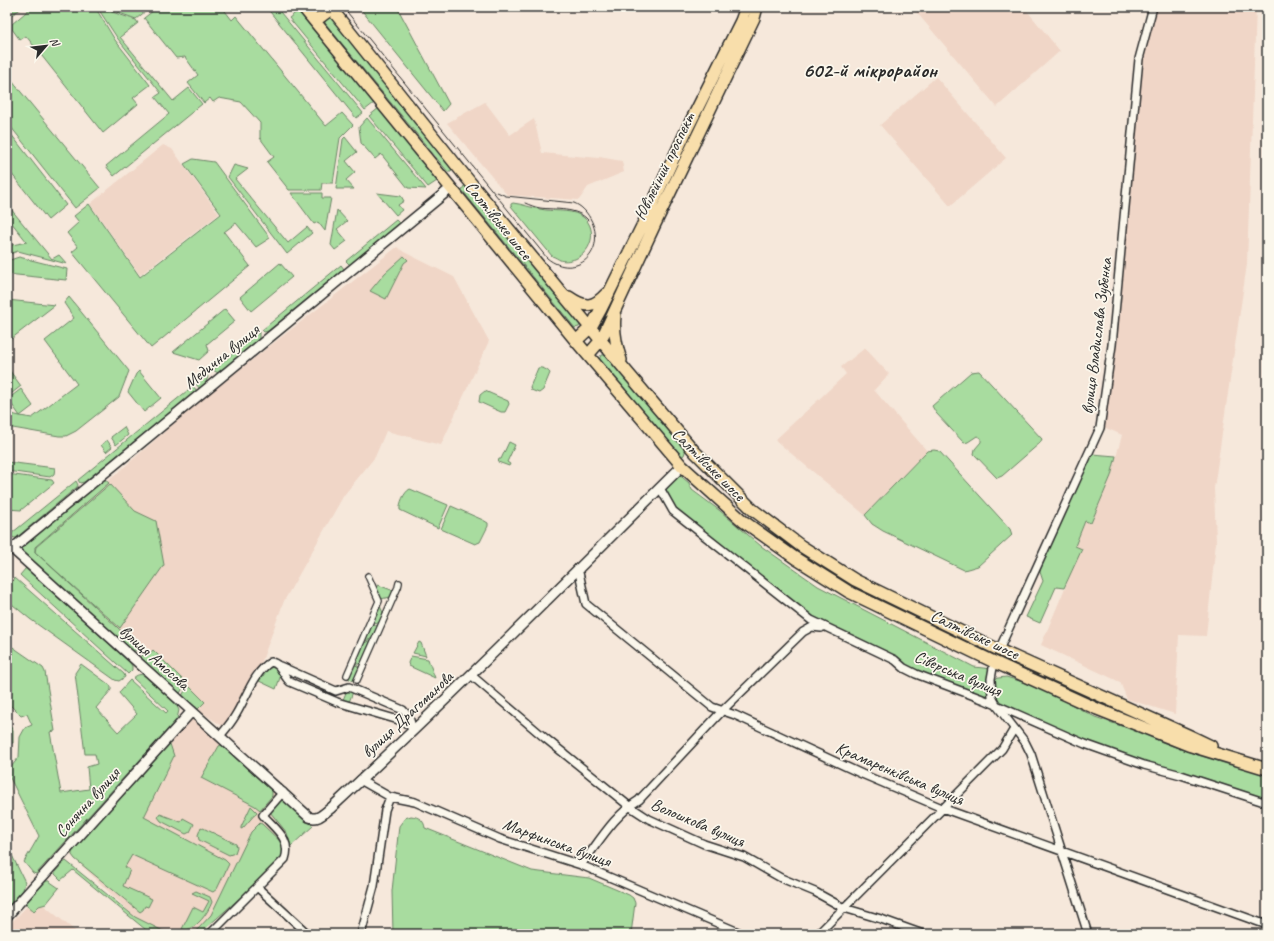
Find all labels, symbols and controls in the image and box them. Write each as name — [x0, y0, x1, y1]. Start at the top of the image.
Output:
north arrow — [26, 26, 66, 66]
text: N — [47, 35, 64, 50]
district label: 602-й мікрорайон — [803, 57, 939, 83]
street label: Ювілейний проспект — [629, 108, 700, 224]
street label: Салтівське шосе — [461, 177, 538, 265]
street label: вулиця Владислава Зубенка — [1076, 255, 1117, 415]
street label: Медична вулиця — [179, 319, 264, 393]
street label: Салтівське шосе — [668, 423, 751, 506]
street label: Салтівське шосе — [927, 605, 1024, 665]
street label: вулиця Амосова — [115, 620, 196, 696]
street label: Сіверська вулиця — [911, 646, 1006, 702]
street label: вулиця Драгоманова — [357, 666, 458, 762]
street label: Крамаренківська вулиця — [833, 737, 968, 810]
street label: Сонячна вулиця — [51, 762, 125, 842]
street label: Волошкова вулиця — [648, 793, 749, 852]
street label: Марфинська вулиця — [500, 813, 615, 872]

